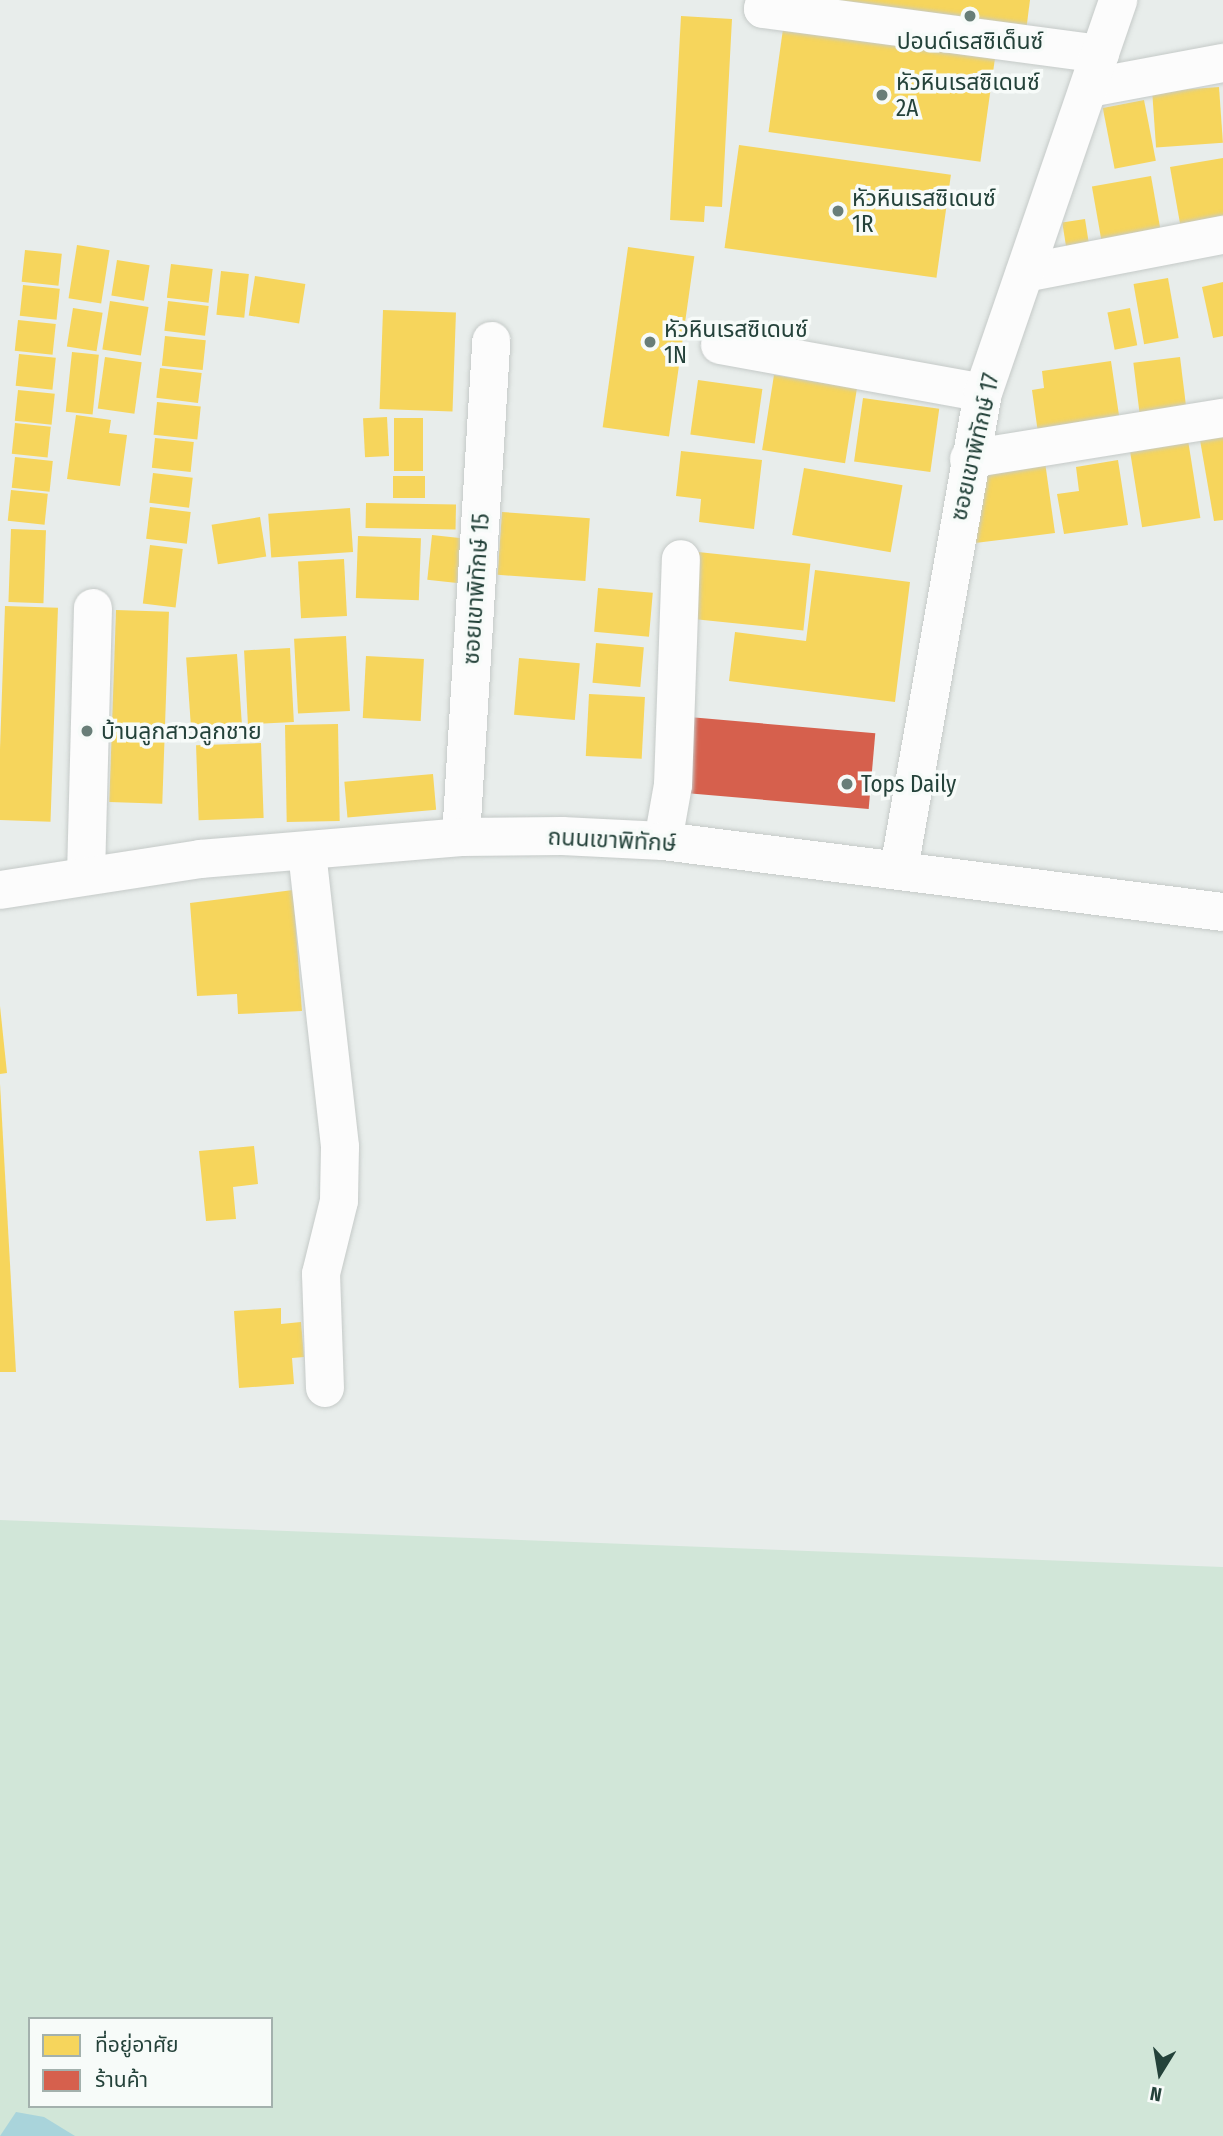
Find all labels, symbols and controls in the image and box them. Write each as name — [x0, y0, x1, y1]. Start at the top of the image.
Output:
marker: ปอนด์เรสซิเด็นซ์ — [962, 8, 978, 24]
place label: ปอนด์เรสซิเด็นซ์ — [897, 27, 1043, 55]
place label: หัวหินเรสซิเดนซ์ 2A — [896, 68, 1040, 122]
marker: หัวหินเรสซิเดนซ์ 2A — [874, 87, 890, 103]
place label: หัวหินเรสซิเดนซ์ 1R — [852, 184, 996, 238]
marker: หัวหินเรสซิเดนซ์ 1R — [830, 203, 846, 219]
place label: หัวหินเรสซิเดนซ์ 1N — [664, 315, 808, 369]
marker: หัวหินเรสซิเดนซ์ 1N — [642, 334, 658, 350]
street label: ซอยเขาพิทักษ์ 17 — [945, 371, 1005, 523]
street label: ซอยเขาพิทักษ์ 15 — [457, 512, 495, 666]
place label: บ้านลูกสาวลูกชาย — [101, 717, 262, 745]
marker: บ้านลูกสาวลูกชาย — [79, 723, 95, 739]
place label: Tops Daily — [861, 770, 956, 798]
marker: Tops Daily — [839, 776, 855, 792]
street label: ถนนเขาพิทักษ์ — [547, 823, 677, 857]
legend — [28, 2017, 273, 2108]
text: ที่อยู่อาศัย — [95, 2032, 179, 2058]
north arrow — [1125, 2038, 1195, 2108]
text: ร้านค้า — [95, 2067, 148, 2093]
text: N — [1148, 2082, 1164, 2106]

